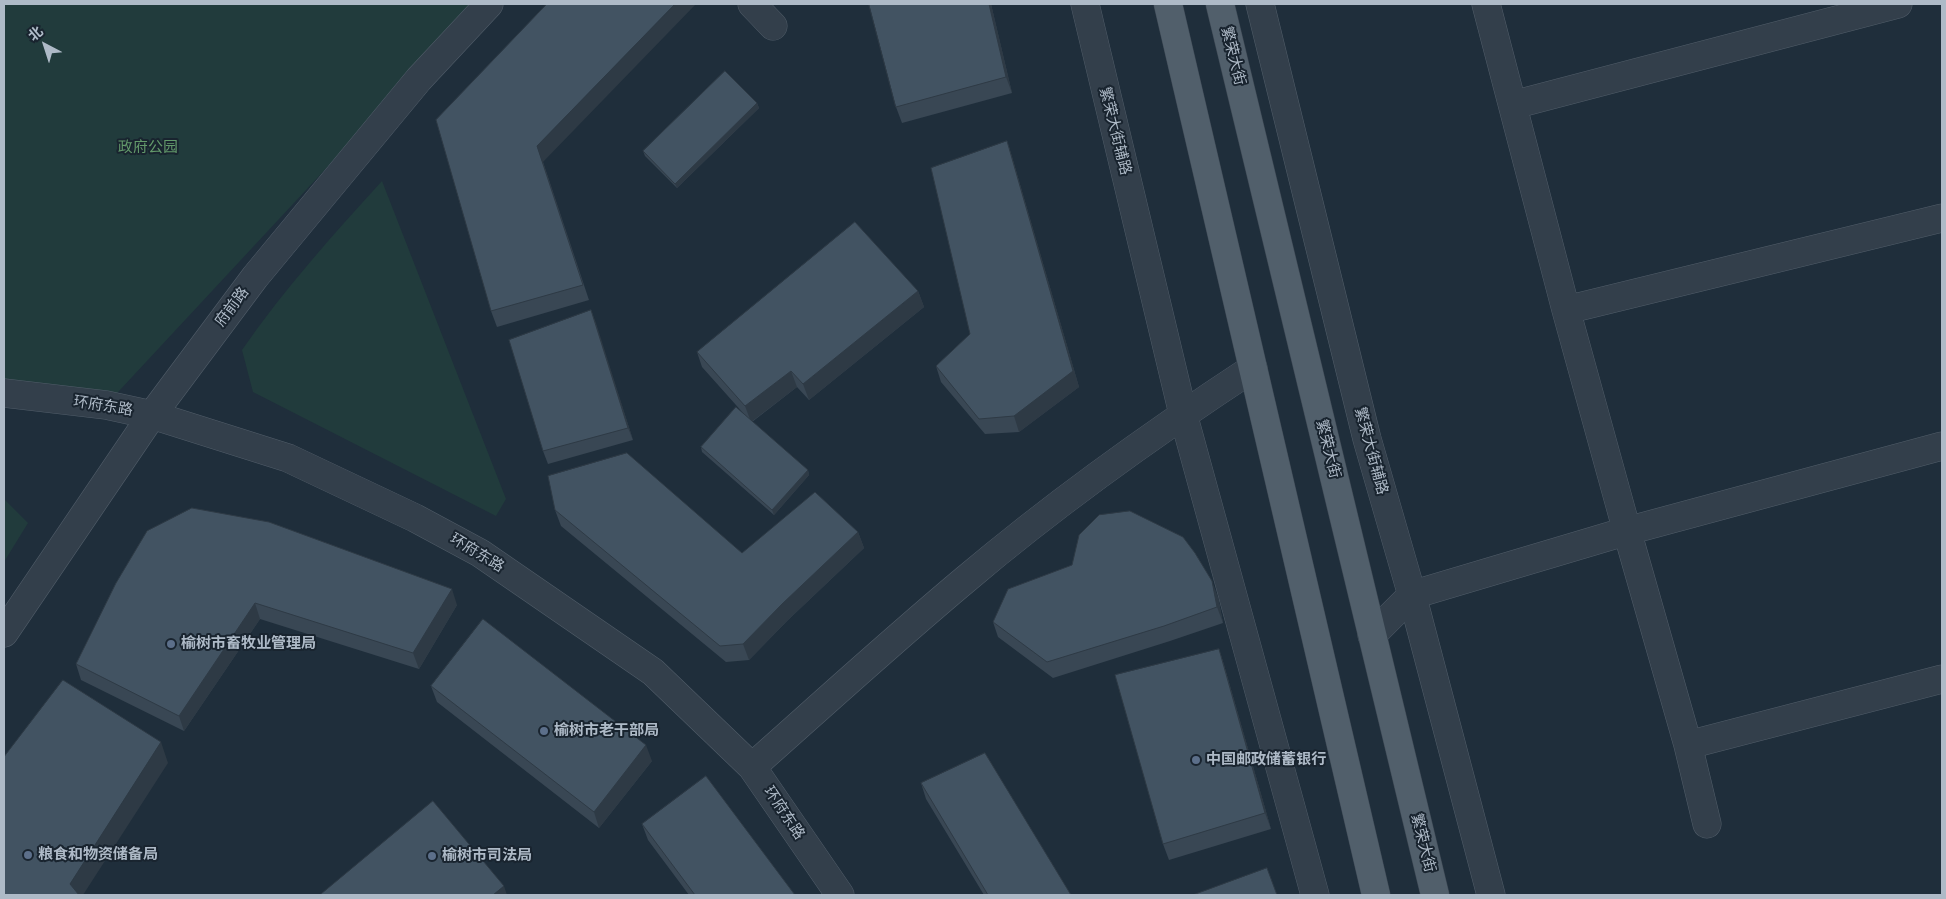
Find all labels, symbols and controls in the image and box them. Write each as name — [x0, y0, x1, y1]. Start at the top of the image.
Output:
north arrow — [20, 20, 70, 70]
text: 北 — [24, 22, 47, 45]
street label: 繁荣大街 — [1217, 25, 1249, 87]
street label: 繁荣大街辅路 — [1095, 85, 1135, 177]
park label: 政府公园 — [118, 139, 178, 157]
street label: 府前路 — [211, 284, 253, 330]
street label: 环府东路 — [72, 392, 134, 420]
street label: 繁荣大街辅路 — [1351, 405, 1391, 497]
street label: 繁荣大街 — [1312, 418, 1344, 480]
street label: 环府东路 — [447, 530, 507, 576]
place label: 榆树市畜牧业管理局 — [181, 635, 316, 653]
marker: 榆树市畜牧业管理局 — [165, 638, 177, 650]
place label: 榆树市老干部局 — [554, 722, 659, 740]
marker: 榆树市老干部局 — [538, 725, 550, 737]
place label: 中国邮政储蓄银行 — [1206, 751, 1326, 769]
marker: 中国邮政储蓄银行 — [1190, 754, 1202, 766]
street label: 环府东路 — [760, 783, 808, 843]
street label: 繁荣大街 — [1407, 812, 1439, 874]
place label: 粮食和物资储备局 — [38, 846, 158, 864]
place label: 榆树市司法局 — [442, 847, 532, 865]
marker: 粮食和物资储备局 — [22, 849, 34, 861]
marker: 榆树市司法局 — [426, 850, 438, 862]

